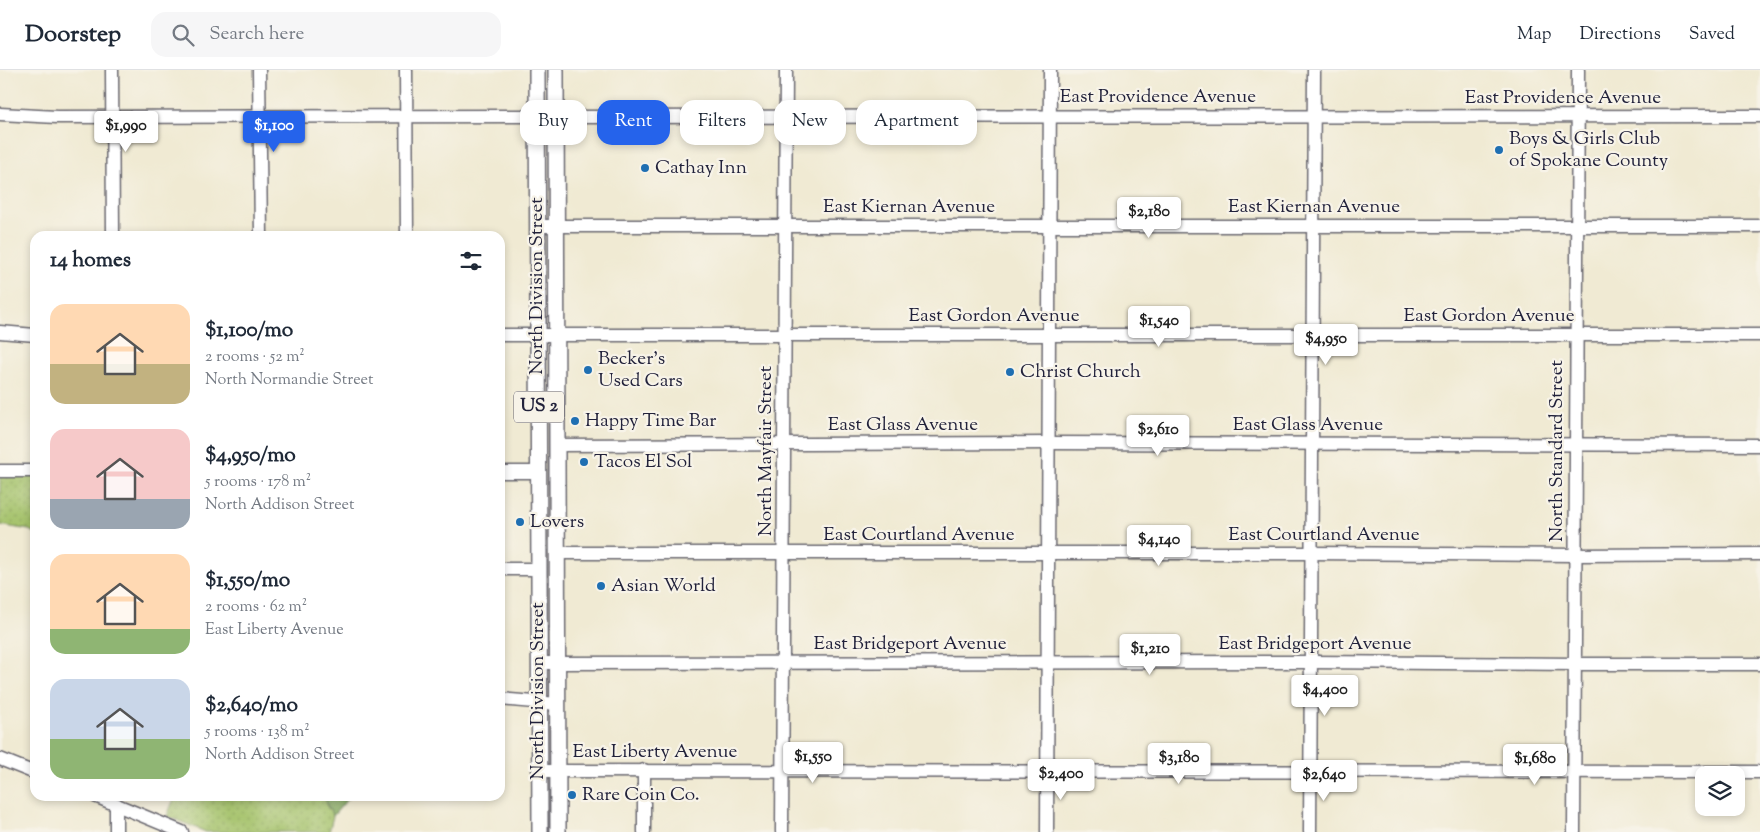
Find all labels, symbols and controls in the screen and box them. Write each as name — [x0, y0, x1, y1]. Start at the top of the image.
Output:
search box — [151, 12, 501, 57]
text: Doorstep — [25, 18, 121, 52]
icon: search — [169, 21, 197, 49]
text: Search here — [209, 21, 304, 48]
text: Map — [1517, 22, 1552, 48]
text: Directions — [1580, 22, 1661, 48]
text: Saved — [1689, 22, 1735, 48]
street label: East Providence Avenue — [1060, 84, 1256, 111]
street label: East Providence Avenue — [1465, 85, 1661, 112]
chip: Buy — [520, 100, 587, 145]
chip: Rent — [597, 100, 670, 145]
chip: Filters — [680, 100, 764, 145]
chip: New — [774, 100, 846, 145]
chip: Apartment — [856, 100, 977, 145]
pin: $1,990 — [85, 111, 167, 153]
pin: $1,100 — [233, 111, 315, 153]
text: $1,990 — [105, 115, 147, 138]
text: $1,100 — [254, 115, 294, 138]
place label: Boys & Girls Club of Spokane County — [1509, 126, 1669, 175]
marker: Boys & Girls Club of Spokane County — [1493, 144, 1505, 156]
place label: Cathay Inn — [655, 155, 747, 182]
marker: Cathay Inn — [639, 162, 651, 174]
street label: East Kiernan Avenue — [823, 194, 995, 221]
street label: East Kiernan Avenue — [1228, 194, 1400, 221]
pin: $2,180 — [1108, 196, 1190, 239]
street label: North Division Street — [524, 197, 551, 375]
text: $2,180 — [1128, 201, 1170, 224]
text: 14 homes — [50, 246, 131, 276]
icon: filters — [457, 247, 485, 275]
street label: East Gordon Avenue — [908, 303, 1080, 330]
street label: East Gordon Avenue — [1403, 303, 1575, 330]
pin: $1,540 — [1118, 306, 1200, 348]
text: $1,540 — [1139, 310, 1179, 333]
text: $1,100/mo — [205, 316, 293, 346]
icon: home — [90, 324, 150, 384]
pin: $4,950 — [1285, 324, 1367, 366]
text: $4,950 — [1305, 328, 1347, 351]
text: 2 rooms · 52 m² — [205, 346, 305, 369]
place label: Becker's Used Cars — [598, 346, 683, 395]
place label: Christ Church — [1020, 359, 1141, 386]
street label: North Standard Street — [1544, 360, 1571, 542]
marker: Becker's Used Cars — [582, 364, 594, 376]
street label: North Mayfair Street — [753, 365, 780, 536]
marker: Christ Church — [1004, 366, 1016, 378]
text: North Normandie Street — [205, 369, 373, 392]
road number: US 2 — [514, 392, 564, 422]
place label: Happy Time Bar — [585, 408, 716, 435]
street label: East Glass Avenue — [828, 412, 978, 439]
street label: East Glass Avenue — [1233, 412, 1383, 439]
pin: $2,610 — [1117, 414, 1199, 457]
marker: Happy Time Bar — [569, 415, 581, 427]
text: $2,610 — [1137, 419, 1179, 442]
text: $4,950/mo — [205, 441, 296, 471]
icon: home — [90, 449, 150, 509]
place label: Tacos El Sol — [594, 449, 692, 476]
marker: Tacos El Sol — [578, 456, 590, 468]
text: 5 rooms · 178 m² — [205, 471, 311, 494]
text: North Addison Street — [205, 494, 354, 517]
place label: Lovers — [530, 509, 584, 536]
marker: Lovers — [514, 516, 526, 528]
street label: East Courtland Avenue — [823, 522, 1015, 549]
street label: East Courtland Avenue — [1228, 522, 1420, 549]
pin: $4,140 — [1118, 524, 1200, 567]
text: $4,140 — [1138, 529, 1180, 552]
text: $1,550/mo — [205, 566, 290, 596]
place label: Asian World — [611, 573, 716, 600]
icon: home — [90, 574, 150, 634]
marker: Asian World — [595, 580, 607, 592]
text: 2 rooms · 62 m² — [205, 596, 307, 619]
street label: North Division Street — [525, 602, 552, 780]
text: East Liberty Avenue — [205, 619, 344, 642]
street label: East Bridgeport Avenue — [813, 631, 1007, 658]
street label: East Bridgeport Avenue — [1218, 631, 1412, 658]
pin: $1,210 — [1109, 634, 1191, 676]
text: $1,210 — [1130, 638, 1170, 661]
pin: $4,400 — [1284, 674, 1366, 717]
text: $4,400 — [1302, 679, 1348, 702]
text: $2,640/mo — [205, 691, 298, 721]
icon: home — [90, 699, 150, 759]
text: 5 rooms · 138 m² — [205, 721, 310, 744]
street label: East Liberty Avenue — [573, 739, 738, 766]
pin: $1,550 — [772, 742, 854, 784]
pin: $3,180 — [1138, 742, 1220, 785]
text: North Addison Street — [205, 744, 354, 767]
pin: $1,680 — [1494, 744, 1576, 786]
text: $1,550 — [794, 746, 832, 769]
text: $3,180 — [1159, 747, 1199, 770]
text: $1,680 — [1514, 748, 1556, 771]
pin: $2,400 — [1020, 758, 1102, 801]
pin: $2,640 — [1283, 760, 1365, 802]
text: $2,400 — [1039, 763, 1083, 786]
text: $2,640 — [1302, 764, 1346, 787]
map controls — [1695, 766, 1745, 816]
button: layers — [1695, 766, 1745, 816]
place label: Rare Coin Co. — [582, 782, 699, 809]
marker: Rare Coin Co. — [566, 789, 578, 801]

